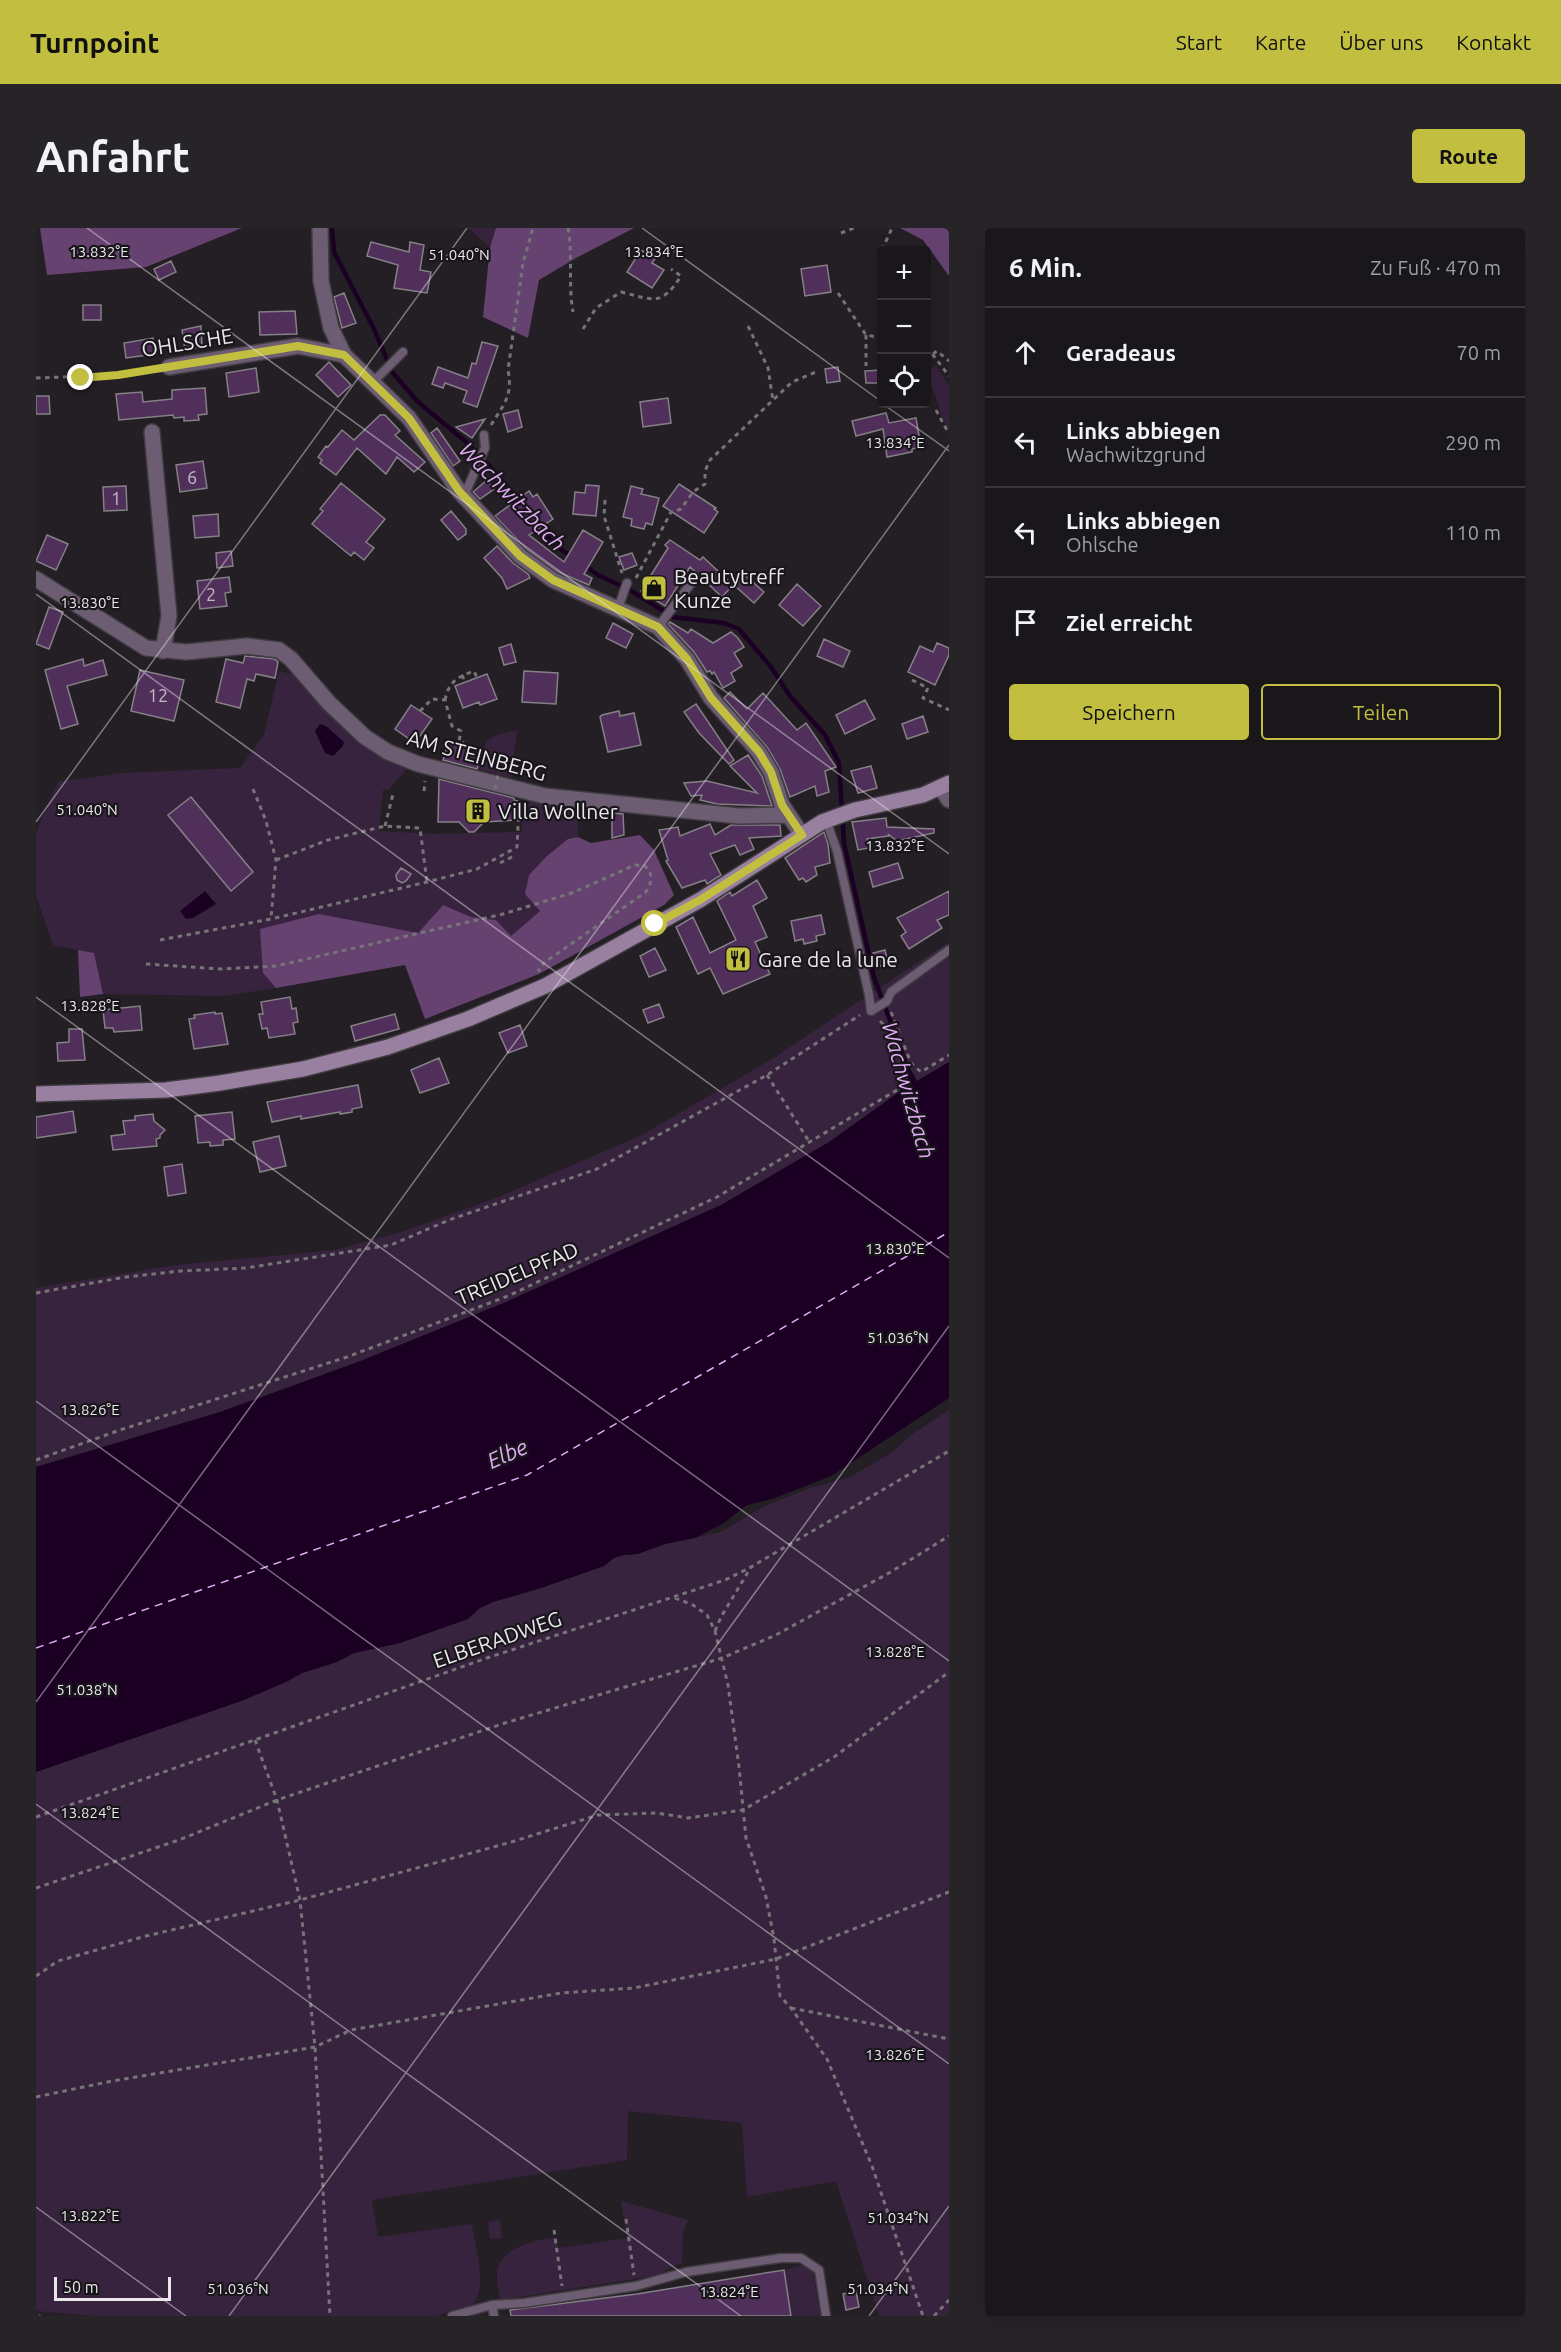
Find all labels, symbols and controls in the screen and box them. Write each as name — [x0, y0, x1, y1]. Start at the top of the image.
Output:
text: Turnpoint — [30, 27, 159, 58]
text: Start — [1176, 30, 1222, 54]
text: Karte — [1255, 30, 1306, 54]
text: Über uns — [1339, 30, 1423, 54]
text: Kontakt — [1456, 30, 1531, 54]
button: Route — [1412, 129, 1525, 183]
text: Anfahrt — [36, 133, 190, 180]
text: 13.832°E — [69, 243, 129, 260]
text: 13.834°E — [624, 243, 684, 260]
text: 51.040°N — [428, 246, 490, 263]
map controls — [877, 246, 931, 408]
button: + — [877, 246, 931, 300]
text: 6 Min. — [1009, 253, 1082, 282]
text: Zu Fuß · 470 m — [1370, 256, 1501, 279]
button: − — [877, 300, 931, 354]
street label: OHLSCHE — [140, 323, 234, 361]
icon: ahead — [1009, 336, 1042, 369]
text: Geradeaus — [1066, 340, 1176, 365]
text: 70 m — [1457, 341, 1501, 364]
button: locate — [877, 354, 931, 408]
route end — [67, 364, 93, 390]
text: Links abbiegen — [1066, 418, 1221, 443]
icon: left — [1009, 426, 1042, 459]
text: 290 m — [1445, 431, 1501, 454]
text: 13.834°E — [865, 434, 925, 451]
water label: Wachwitzbach — [455, 437, 571, 555]
text: Wachwitzgrund — [1066, 443, 1206, 466]
house number: 6 — [187, 467, 197, 487]
house number: 1 — [111, 488, 121, 508]
text: Links abbiegen — [1066, 508, 1221, 533]
icon: left — [1009, 516, 1042, 549]
text: 110 m — [1445, 521, 1501, 544]
text: Ohlsche — [1066, 533, 1139, 556]
place label: Beautytreff Kunze — [674, 564, 785, 612]
shop icon: Beautytreff Kunze — [639, 573, 669, 603]
house number: 2 — [206, 584, 216, 604]
text: 13.830°E — [60, 594, 120, 611]
icon: arrive — [1009, 606, 1042, 639]
text: Ziel erreicht — [1066, 610, 1193, 635]
button: Speichern — [1009, 684, 1249, 740]
button: Teilen — [1261, 684, 1501, 740]
house number: 12 — [148, 685, 168, 705]
street label: AM STEINBERG — [405, 725, 549, 785]
building icon: Villa Wollner — [463, 796, 493, 826]
place label: Villa Wollner — [498, 799, 618, 823]
text: 51.040°N — [56, 801, 118, 818]
text: 13.832°E — [865, 837, 925, 854]
route start — [641, 910, 667, 936]
restaurant icon: Gare de la lune — [723, 944, 753, 974]
place label: Gare de la lune — [758, 947, 898, 971]
text: 13.828°E — [60, 997, 120, 1014]
water label: Wachwitzbach — [878, 1019, 940, 1161]
street label: TREIDELPFAD — [452, 1236, 582, 1310]
text: 13.830°E — [865, 1240, 925, 1257]
text: 51.036°N — [867, 1329, 929, 1346]
text: 13.826°E — [60, 1401, 120, 1418]
water label: Elbe — [483, 1433, 531, 1473]
street label: ELBERADWEG — [430, 1606, 564, 1672]
text: 13.828°E — [865, 1643, 925, 1660]
text: 51.038°N — [56, 1681, 118, 1698]
text: 13.824°E — [60, 1804, 120, 1821]
text: 13.826°E — [865, 2046, 925, 2063]
text: 13.822°E — [60, 2207, 120, 2224]
text: 51.034°N — [867, 2209, 929, 2226]
scale bar — [54, 2274, 171, 2302]
text: 50 m — [63, 2278, 99, 2296]
text: 51.036°N — [207, 2280, 269, 2297]
text: 51.034°N — [847, 2280, 909, 2297]
text: 13.824°E — [699, 2283, 759, 2300]

